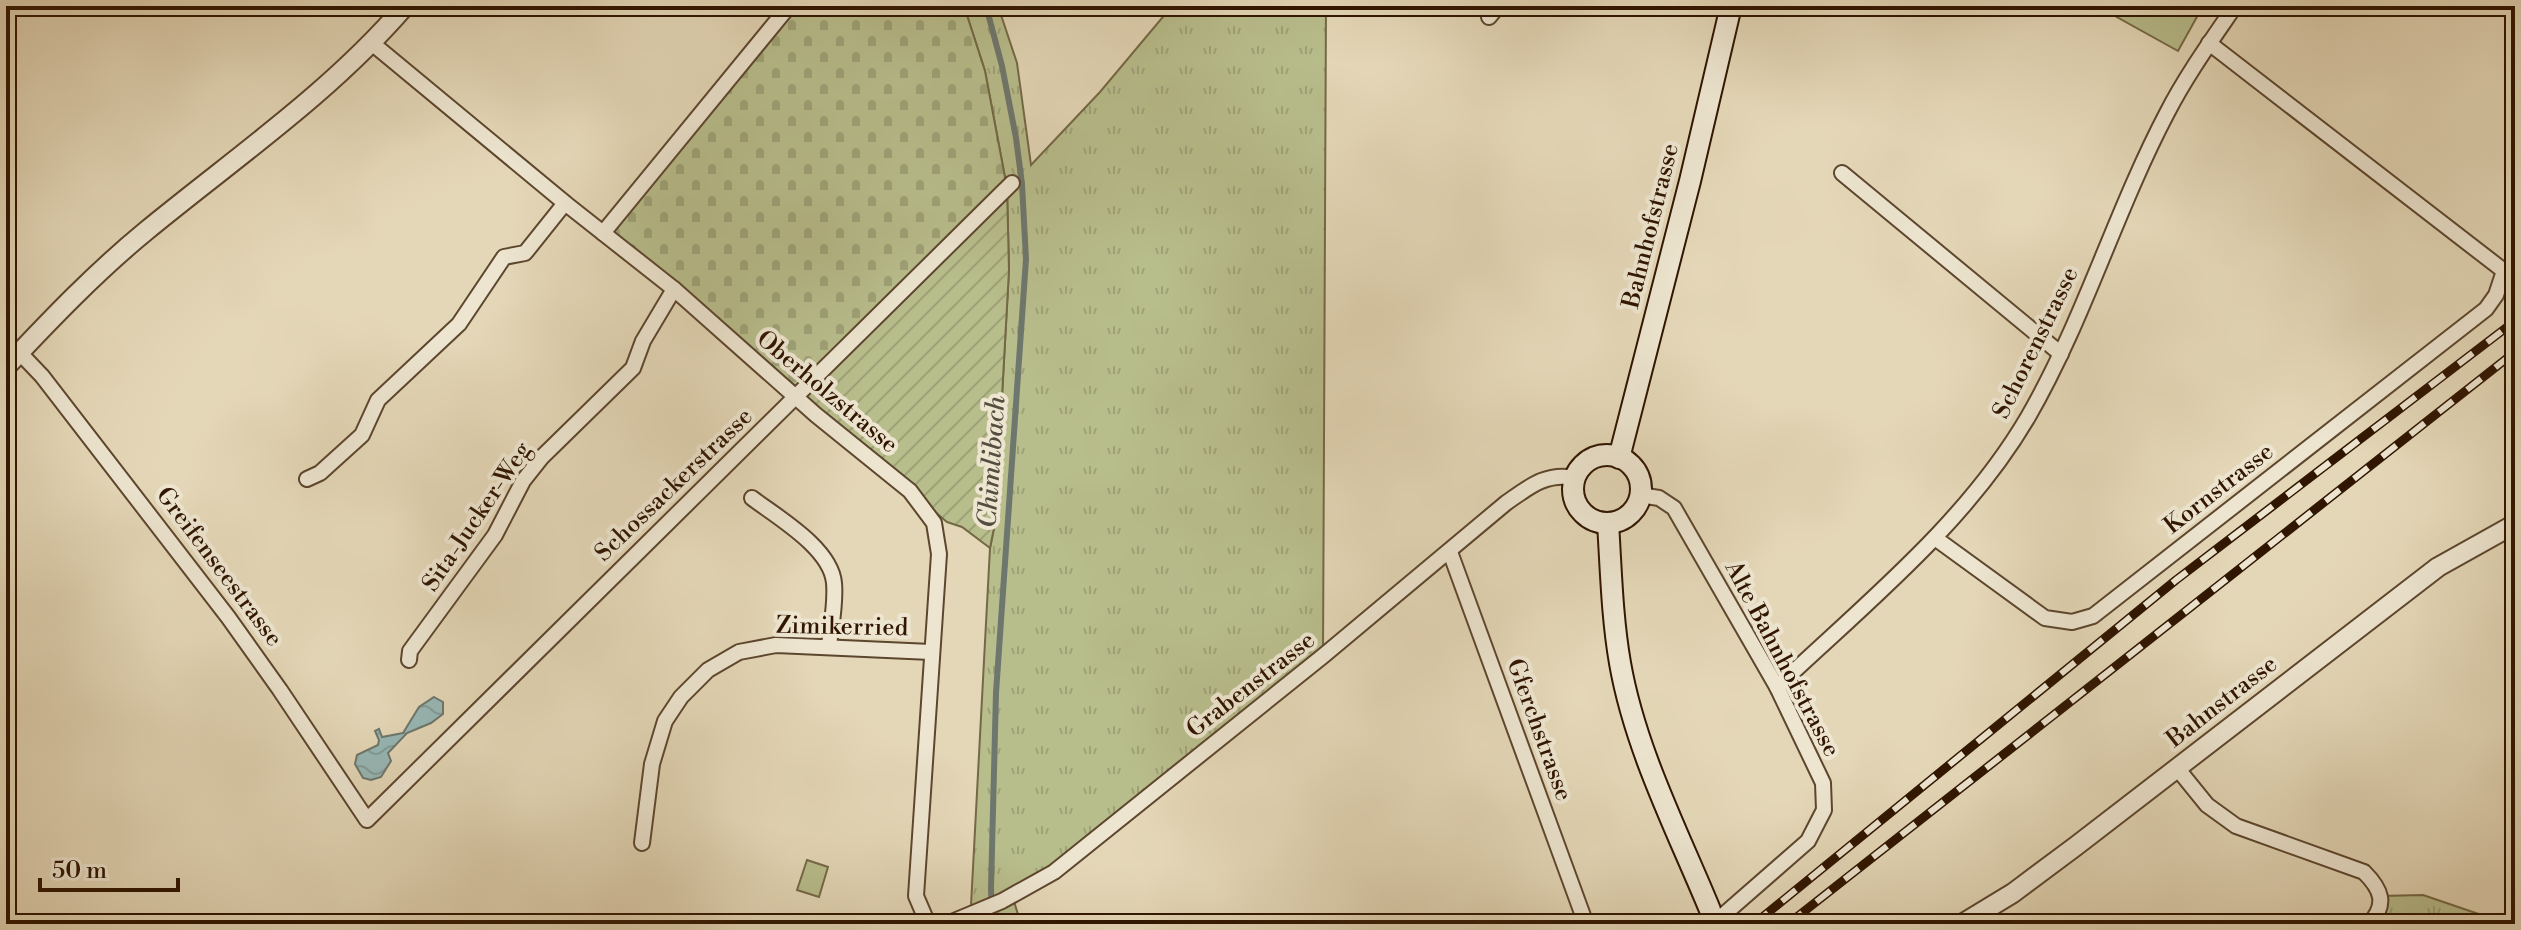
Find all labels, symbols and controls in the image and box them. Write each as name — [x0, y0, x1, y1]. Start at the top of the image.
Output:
street label: Bahnhofstrasse — [1616, 141, 1686, 312]
street label: Schorenstrasse — [1986, 262, 2086, 424]
street label: Oberholzstrasse — [750, 324, 904, 460]
water label: Chimlibach — [971, 394, 1013, 529]
street label: Schossackerstrasse — [589, 402, 759, 568]
street label: Sita-Jucker-Weg — [416, 436, 538, 598]
street label: Kornstrasse — [2158, 437, 2280, 541]
street label: Greifenseestrasse — [149, 481, 289, 653]
street label: Alte Bahnhofstrasse — [1717, 555, 1846, 762]
street label: Zimikerried — [776, 611, 909, 643]
street label: Grabenstrasse — [1181, 625, 1321, 745]
street label: Bahnstrasse — [2160, 649, 2283, 755]
street label: Gferchstrasse — [1499, 655, 1579, 805]
scale bar — [40, 842, 178, 892]
text: 50 m — [52, 856, 107, 886]

